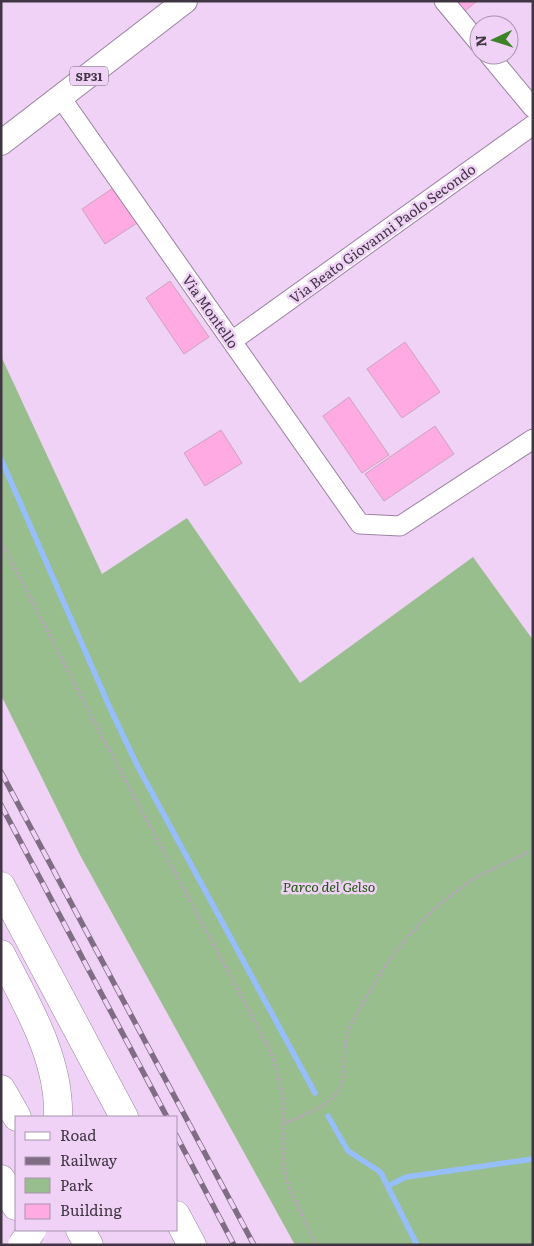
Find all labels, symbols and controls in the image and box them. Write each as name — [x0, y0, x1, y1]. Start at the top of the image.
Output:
north arrow — [469, 15, 519, 65]
text: N — [470, 34, 490, 48]
road number: SP31 — [70, 66, 108, 85]
street label: Via Beato Giovanni Paolo Secondo — [285, 159, 479, 307]
street label: Via Montello — [178, 270, 244, 352]
park label: Parco del Gelso — [283, 876, 375, 896]
legend — [15, 1116, 178, 1231]
text: Road — [60, 1123, 96, 1146]
text: Railway — [60, 1148, 118, 1171]
text: Park — [60, 1173, 94, 1196]
text: Building — [60, 1198, 122, 1221]

